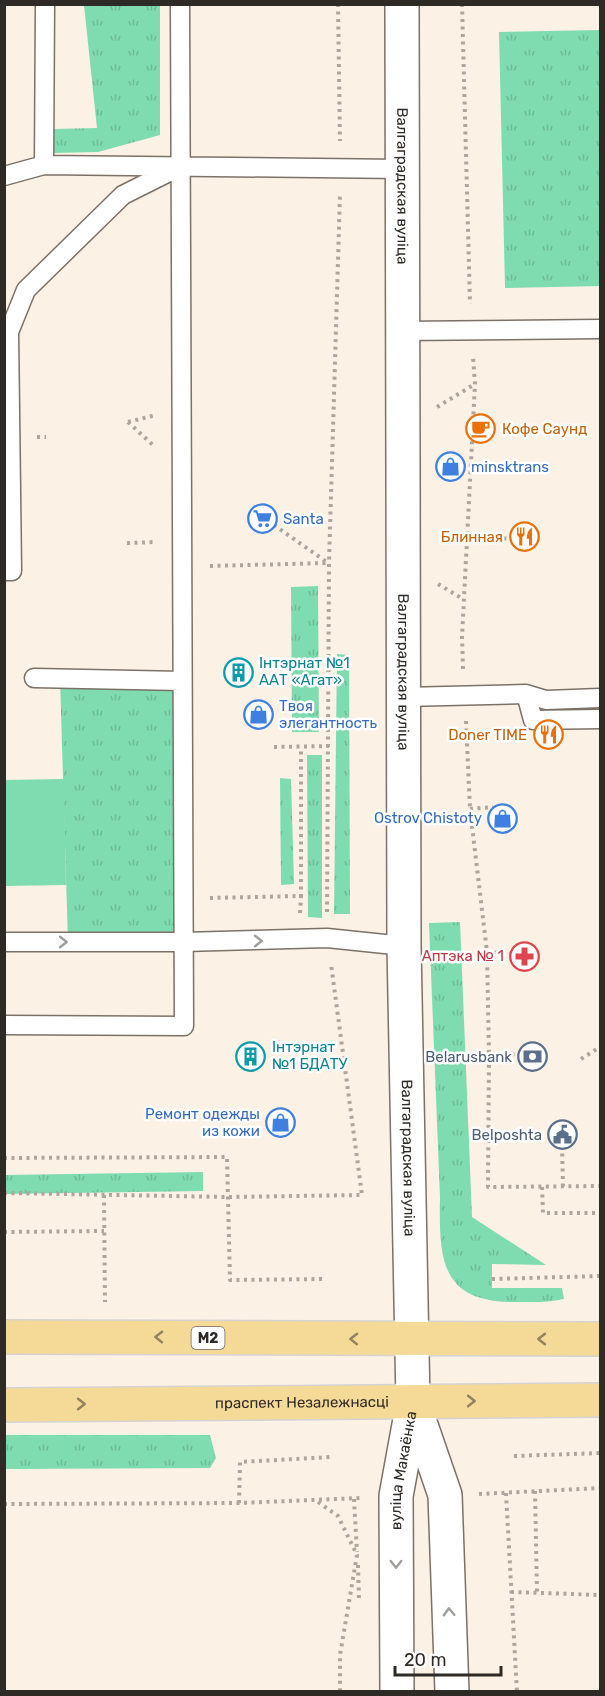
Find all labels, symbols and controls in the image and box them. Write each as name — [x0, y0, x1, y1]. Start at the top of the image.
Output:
street label: Валгаградская вуліца — [393, 107, 412, 265]
cafe icon: Кофе Саунд — [465, 413, 497, 445]
place label: Кофе Саунд — [502, 420, 587, 438]
shop icon: minsktrans — [434, 451, 466, 483]
place label: minsktrans — [471, 458, 549, 476]
supermarket icon: Santa — [246, 503, 278, 535]
place label: Santa — [283, 510, 324, 528]
restaurant icon: Блинная — [508, 521, 540, 553]
place label: Блинная — [441, 528, 503, 546]
street label: Валгаградская вуліца — [394, 593, 413, 751]
place label: Інтэрнат №1 ААТ «Агат» — [259, 654, 350, 689]
building icon: Інтэрнат №1 ААТ «Агат» — [222, 656, 254, 688]
place label: Твоя элегантность — [279, 697, 378, 732]
shop icon: Твоя элегантность — [242, 699, 274, 731]
restaurant icon: Doner TIME — [532, 719, 564, 751]
place label: Doner TIME — [448, 726, 527, 744]
shop icon: Ostrov Chistoty — [487, 802, 519, 834]
place label: Ostrov Chistoty — [374, 809, 482, 827]
one-way arrow — [253, 935, 262, 947]
one-way arrow — [58, 936, 67, 948]
pharmacy icon: Аптэка № 1 — [509, 940, 541, 972]
place label: Аптэка № 1 — [422, 947, 504, 965]
place label: Інтэрнат №1 БДАТУ — [272, 1038, 347, 1073]
building icon: Інтэрнат №1 БДАТУ — [235, 1040, 267, 1072]
bank icon: Belarusbank — [517, 1041, 549, 1073]
place label: Belarusbank — [425, 1048, 512, 1066]
street label: Валгаградская вуліца — [398, 1079, 419, 1237]
place label: Ремонт одежды из кожи — [145, 1105, 260, 1140]
shop icon: Ремонт одежды из кожи — [265, 1107, 297, 1139]
public building icon: Belposhta — [547, 1119, 579, 1151]
place label: Belposhta — [472, 1126, 542, 1144]
road number: М2 — [192, 1327, 224, 1349]
one-way arrow — [154, 1331, 163, 1344]
one-way arrow — [349, 1333, 358, 1345]
one-way arrow — [538, 1333, 547, 1345]
street label: праспект Незалежнасці — [215, 1393, 389, 1412]
one-way arrow — [467, 1395, 476, 1407]
one-way arrow — [77, 1398, 86, 1410]
street label: вуліца Макаёнка — [387, 1410, 420, 1530]
one-way arrow — [390, 1559, 402, 1568]
one-way arrow — [443, 1608, 456, 1617]
scale bar — [395, 1639, 502, 1677]
text: 20 m — [404, 1649, 446, 1671]

